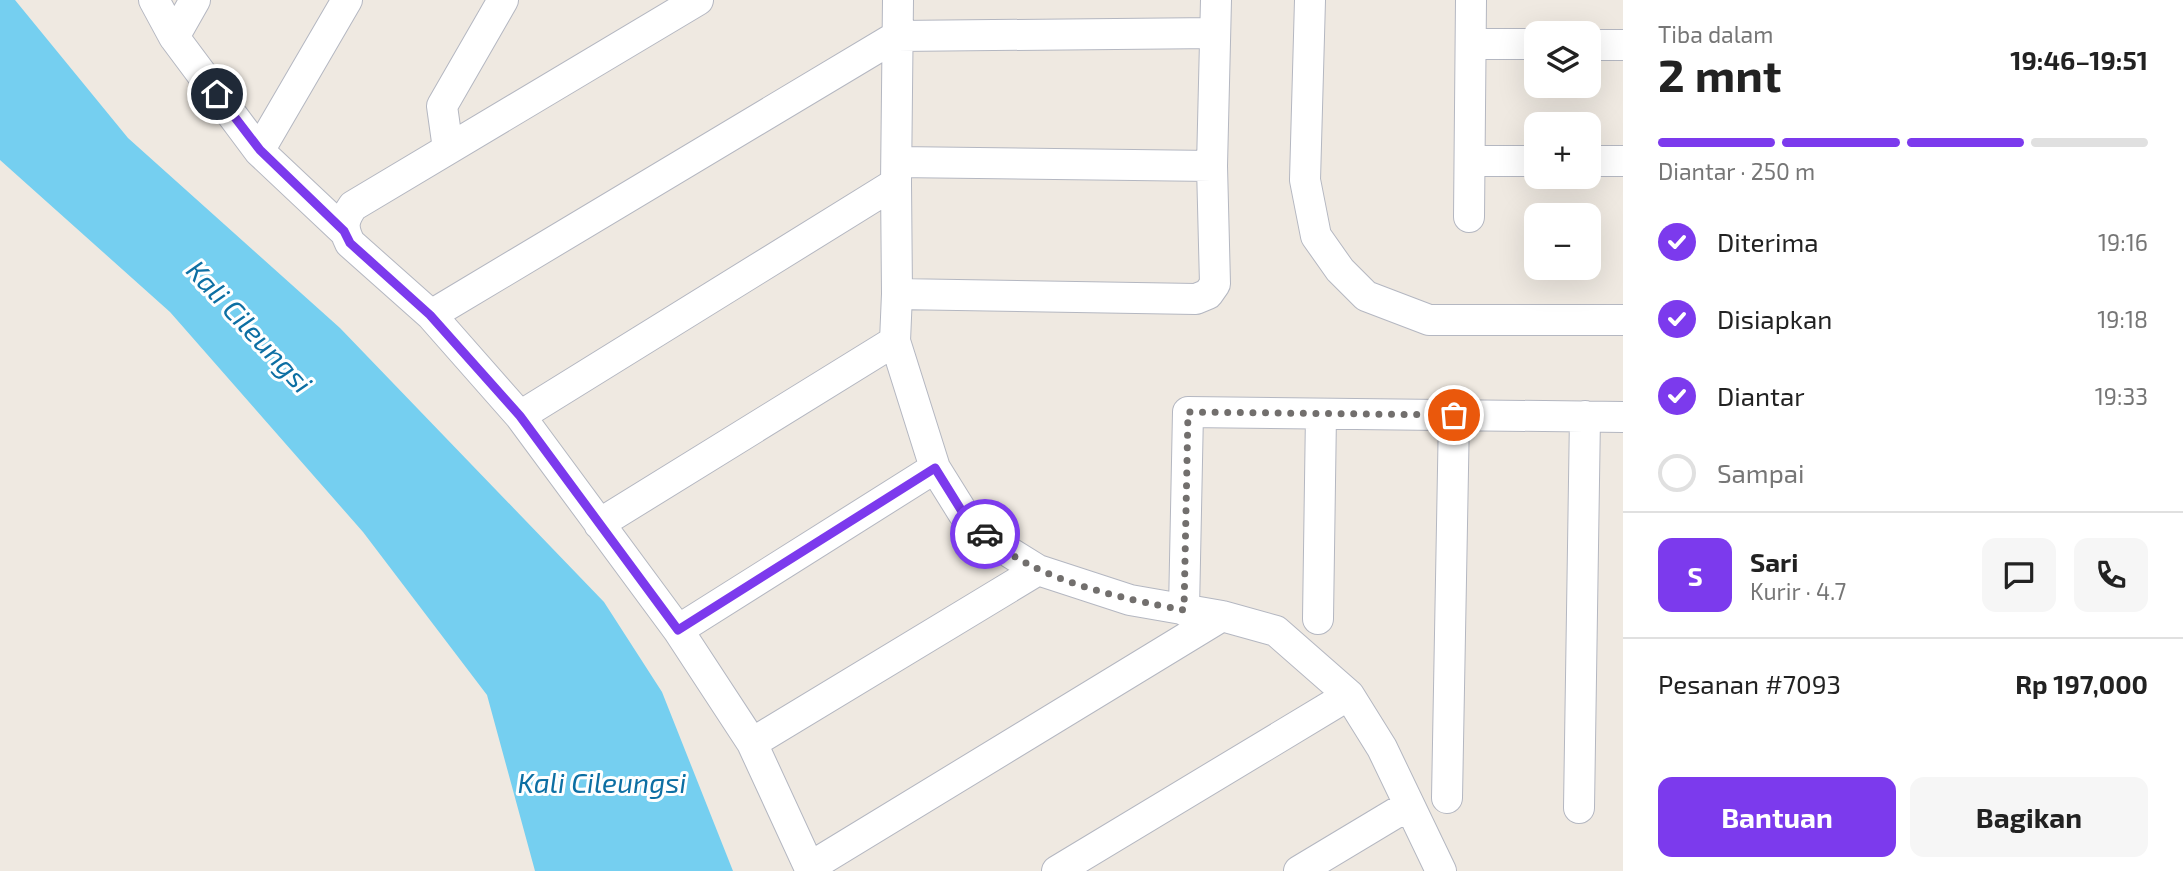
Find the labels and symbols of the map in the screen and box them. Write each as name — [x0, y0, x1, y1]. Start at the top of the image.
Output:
pin — [187, 64, 247, 124]
water label: Kali Cileungsi — [180, 253, 320, 399]
pin — [1424, 385, 1484, 445]
courier — [950, 499, 1020, 569]
water label: Kali Cileungsi — [518, 765, 686, 799]

